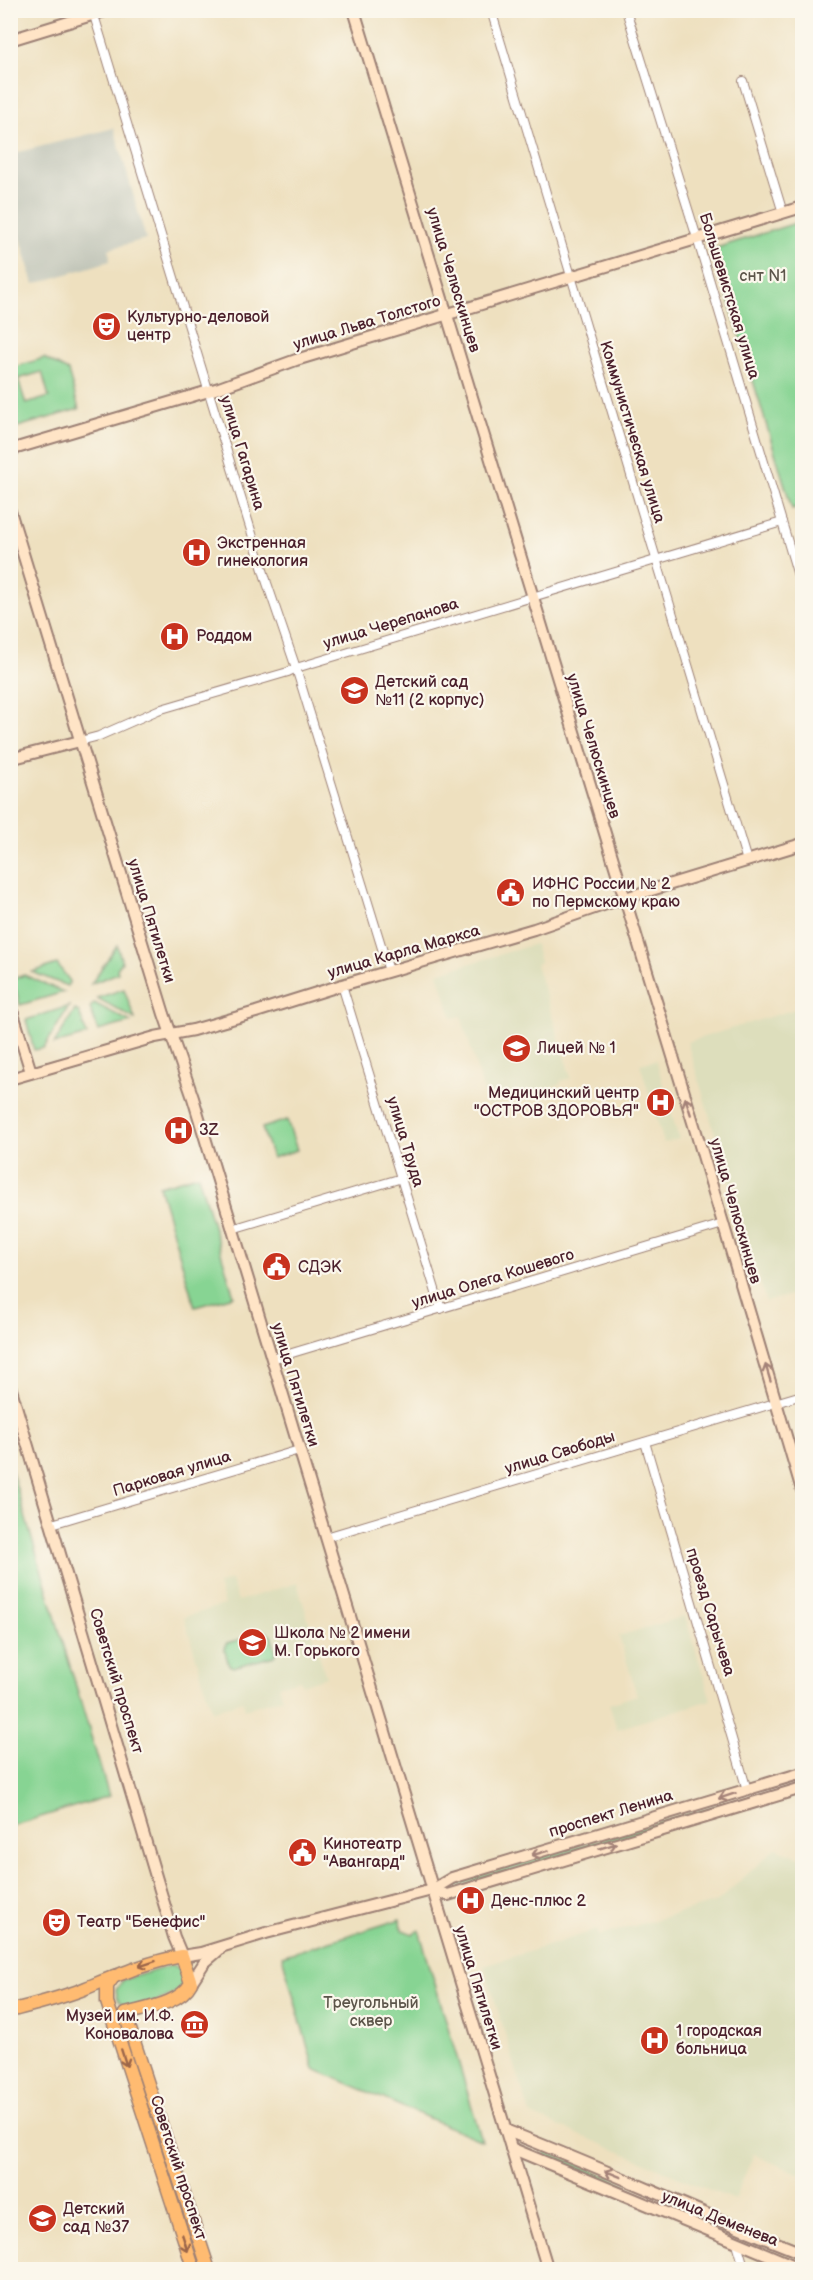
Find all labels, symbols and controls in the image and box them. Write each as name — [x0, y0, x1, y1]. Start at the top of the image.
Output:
street label: улица Челюскинцев — [422, 205, 484, 355]
street label: Большевистская улица — [695, 211, 764, 382]
park label: снт N1 — [740, 267, 786, 286]
street label: улица Льва Толстого — [291, 292, 443, 354]
place label: Культурно-деловой центр — [127, 308, 269, 345]
theatre icon: Культурно-деловой центр — [90, 310, 122, 342]
street label: Коммунистическая улица — [595, 339, 669, 526]
street label: улица Гагарина — [216, 393, 269, 513]
place label: Экстренная гинекология — [217, 534, 308, 571]
hospital icon: Экстренная гинекология — [180, 536, 212, 568]
street label: улица Черепанова — [321, 594, 461, 654]
hospital icon: Роддом — [159, 620, 191, 652]
place label: Роддом — [196, 627, 252, 646]
street label: улица Челюскинцев — [562, 671, 624, 821]
place label: Детский сад №11 (2 корпус) — [375, 673, 485, 710]
school or university icon: Детский сад №11 (2 корпус) — [338, 675, 370, 707]
street label: улица Пятилетки — [123, 857, 179, 985]
place label: ИФНС России № 2 по Пермскому краю — [532, 875, 680, 912]
public building icon: ИФНС России № 2 по Пермскому краю — [495, 877, 527, 909]
street label: улица Карла Маркса — [326, 921, 483, 983]
school or university icon: Лицей № 1 — [500, 1032, 532, 1064]
place label: Лицей № 1 — [536, 1039, 616, 1058]
place label: Медицинский центр "ОСТРОВ ЗДОРОВЬЯ" — [474, 1084, 639, 1121]
hospital icon: Медицинский центр "ОСТРОВ ЗДОРОВЬЯ" — [644, 1086, 676, 1118]
street label: улица Труда — [382, 1095, 428, 1190]
one-way arrow — [682, 1097, 693, 1116]
hospital icon: 3Z — [162, 1114, 194, 1146]
place label: 3Z — [199, 1121, 219, 1140]
street label: улица Челюскинцев — [705, 1136, 765, 1286]
street label: улица Олега Кошевого — [410, 1245, 576, 1313]
public building icon: СДЭК — [261, 1251, 293, 1283]
place label: СДЭК — [298, 1258, 342, 1277]
street label: улица Пятилетки — [267, 1321, 323, 1449]
one-way arrow — [762, 1364, 773, 1383]
street label: улица Свободы — [503, 1427, 617, 1479]
street label: Парковая улица — [111, 1447, 234, 1501]
street label: проезд Сарычева — [681, 1546, 739, 1679]
street label: Советский проспект — [85, 1606, 147, 1756]
place label: Школа № 2 имени М. Горького — [274, 1624, 410, 1661]
school or university icon: Школа № 2 имени М. Горького — [237, 1626, 269, 1658]
street label: проспект Ленина — [547, 1786, 676, 1842]
one-way arrow — [718, 1791, 737, 1802]
place label: Кинотеатр "Авангард" — [323, 1835, 405, 1872]
public building icon: Кинотеатр "Авангард" — [286, 1837, 318, 1869]
one-way arrow — [598, 1840, 617, 1851]
one-way arrow — [531, 1847, 550, 1859]
hospital icon: Денс-плюс 2 — [454, 1885, 486, 1917]
place label: Денс-плюс 2 — [491, 1892, 586, 1911]
theatre icon: Театр "Бенефис" — [40, 1906, 72, 1938]
place label: Театр "Бенефис" — [77, 1913, 206, 1932]
street label: улица Пятилетки — [450, 1924, 506, 2052]
one-way arrow — [138, 1959, 157, 1970]
park label: Треугольный сквер — [323, 1994, 419, 2031]
place label: Музей им. И.Ф. Коновалова — [66, 2007, 175, 2044]
museum icon: Музей им. И.Ф. Коновалова — [179, 2009, 211, 2041]
place label: 1 городская больница — [676, 2022, 762, 2059]
hospital icon: 1 городская больница — [639, 2024, 671, 2056]
one-way arrow — [120, 2048, 131, 2067]
street label: Советский проспект — [146, 2093, 211, 2243]
one-way arrow — [604, 2168, 623, 2179]
street label: улица Деменева — [659, 2187, 782, 2251]
place label: Детский сад №37 — [63, 2200, 129, 2237]
school or university icon: Детский сад №37 — [26, 2202, 58, 2234]
one-way arrow — [180, 2233, 191, 2252]

